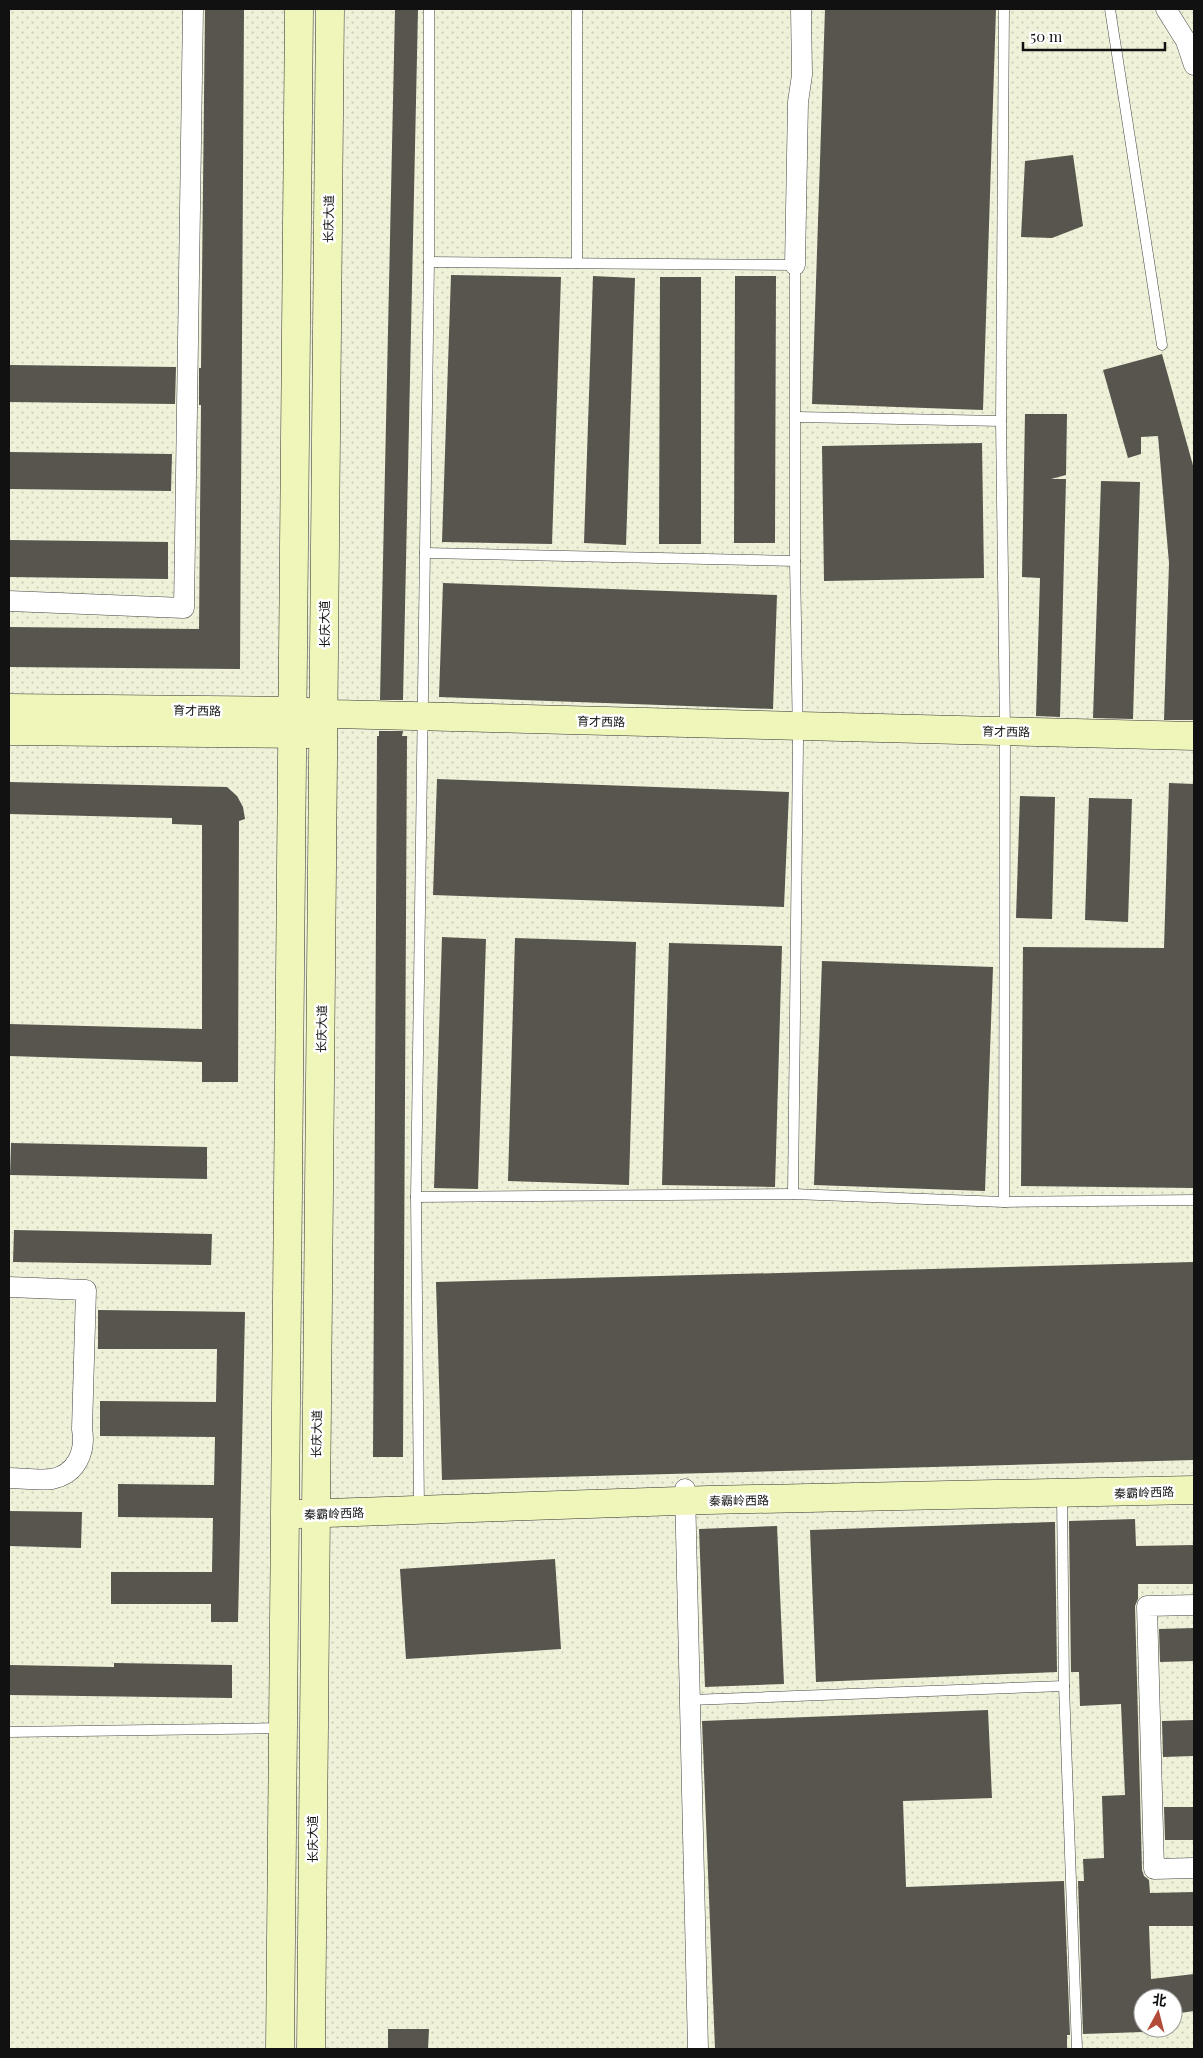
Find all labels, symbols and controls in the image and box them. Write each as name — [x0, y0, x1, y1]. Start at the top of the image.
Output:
scale bar — [1023, 20, 1166, 52]
text: 50 m — [1030, 26, 1063, 46]
street label: 长庆大道 — [320, 195, 336, 243]
street label: 长庆大道 — [316, 600, 332, 648]
street label: 育才西路 — [173, 702, 221, 718]
street label: 育才西路 — [577, 713, 625, 729]
street label: 育才西路 — [982, 723, 1030, 739]
street label: 长庆大道 — [313, 1005, 329, 1053]
street label: 长庆大道 — [308, 1410, 324, 1458]
street label: 秦霸岭西路 — [1114, 1483, 1174, 1501]
street label: 秦霸岭西路 — [709, 1491, 769, 1509]
street label: 秦霸岭西路 — [304, 1504, 364, 1522]
street label: 长庆大道 — [304, 1815, 320, 1863]
north arrow — [1133, 1988, 1183, 2038]
text: 北 — [1152, 1989, 1168, 2010]

